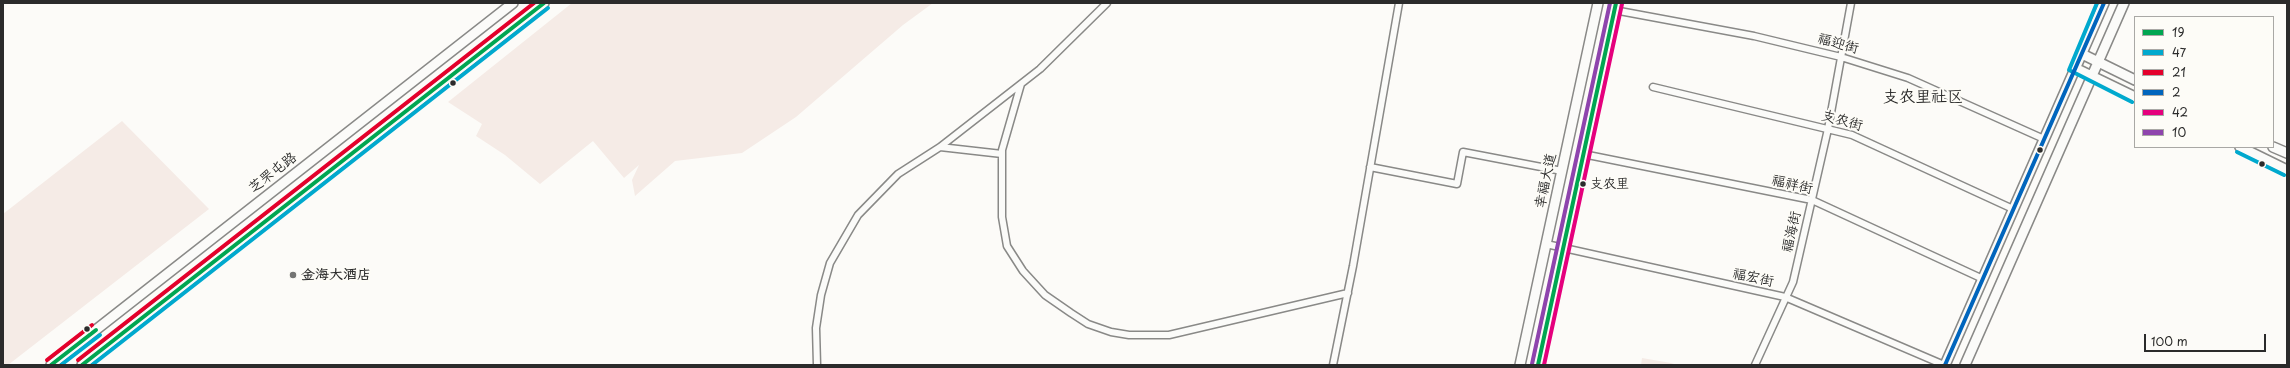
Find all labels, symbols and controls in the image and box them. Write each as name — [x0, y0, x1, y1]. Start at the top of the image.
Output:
legend — [2134, 16, 2274, 148]
text: 19 — [2172, 23, 2184, 41]
street label: 福迎街 — [1816, 30, 1860, 58]
text: 47 — [2172, 43, 2186, 61]
text: 21 — [2172, 63, 2186, 81]
unlabelled marker — [448, 78, 458, 88]
text: 2 — [2172, 83, 2181, 101]
district label: 支农里社区 — [1883, 88, 1963, 108]
text: 42 — [2172, 103, 2188, 121]
street label: 支农街 — [1819, 107, 1865, 135]
text: 10 — [2172, 123, 2186, 141]
unlabelled marker — [2035, 145, 2045, 155]
street label: 芝罘屯路 — [246, 149, 300, 197]
street label: 幸福大道 — [1532, 152, 1560, 210]
unlabelled marker — [2257, 159, 2267, 169]
street label: 福祥街 — [1770, 172, 1814, 198]
place label: 支农里 — [1590, 176, 1629, 192]
marker: 支农里 — [1578, 179, 1588, 189]
street label: 福海街 — [1779, 210, 1805, 254]
street label: 福宏街 — [1731, 265, 1775, 291]
place label: 金海大酒店 — [301, 267, 371, 283]
marker: 金海大酒店 — [288, 270, 298, 280]
unlabelled marker — [82, 324, 92, 334]
scale bar — [2146, 326, 2268, 352]
text: 100 m — [2151, 332, 2188, 350]

